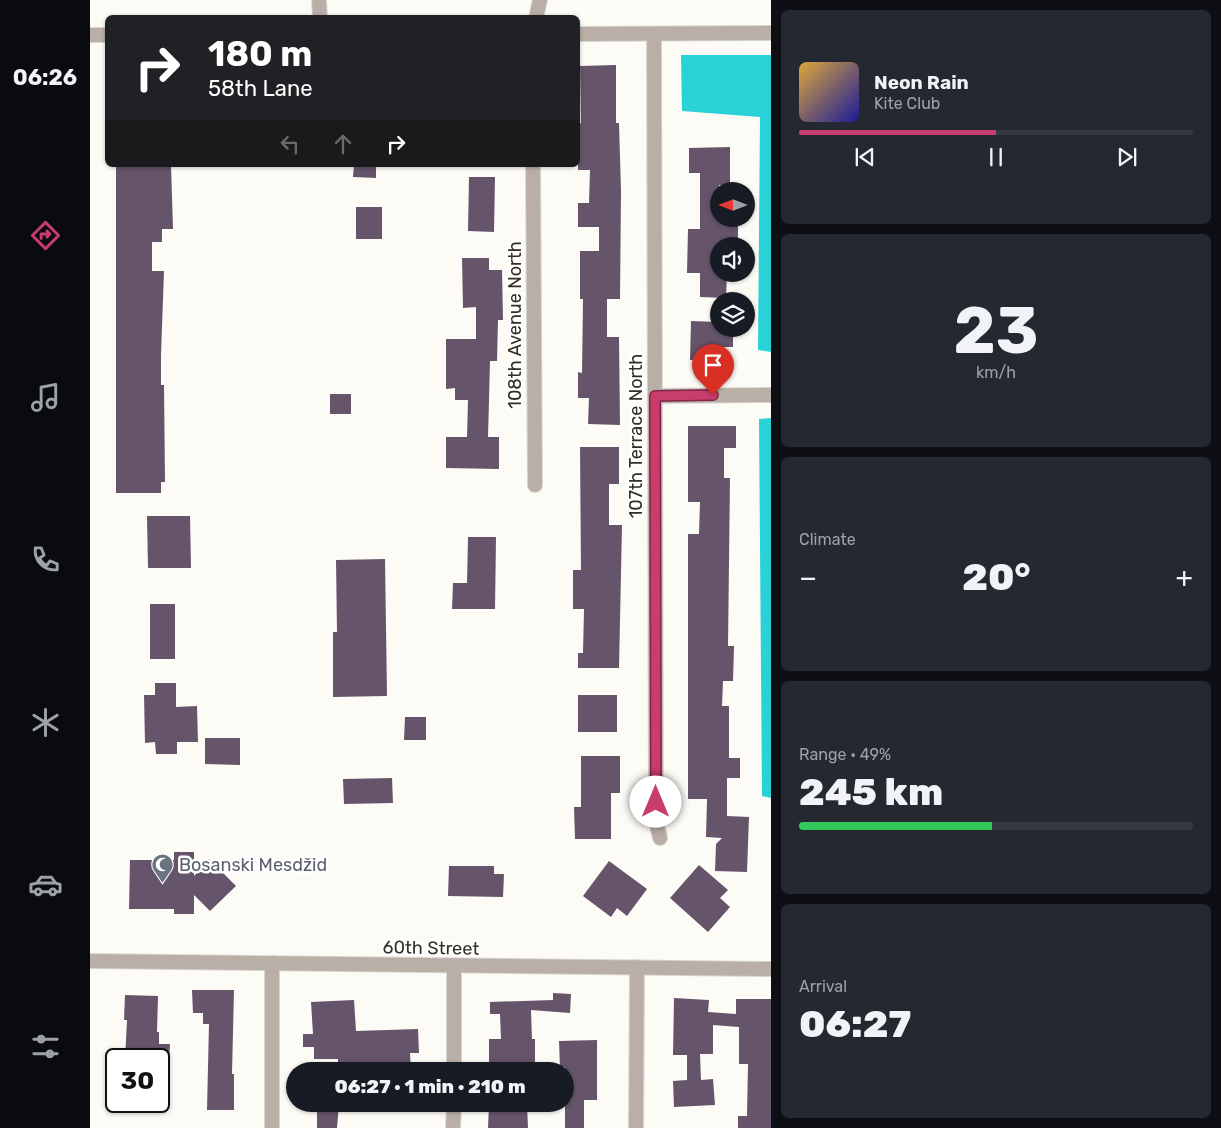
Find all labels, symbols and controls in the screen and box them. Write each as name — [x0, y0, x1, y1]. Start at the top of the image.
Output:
text: 180 m — [208, 33, 312, 75]
icon: right — [125, 35, 190, 100]
text: 06:26 — [13, 64, 77, 91]
text: Neon Rain — [874, 71, 969, 94]
text: 58th Lane — [208, 75, 313, 102]
text: Kite Club — [874, 94, 940, 113]
icon: left — [276, 130, 304, 158]
icon: ahead — [329, 130, 357, 158]
icon: right — [382, 130, 410, 158]
icon: previous — [851, 143, 879, 171]
icon: pause — [982, 143, 1010, 171]
icon: next — [1113, 143, 1141, 171]
north arrow — [710, 182, 755, 228]
map controls — [710, 182, 755, 337]
icon: directions — [28, 218, 63, 253]
button: sound — [710, 237, 755, 282]
street label: 108th Avenue North — [504, 241, 526, 409]
button: layers — [710, 292, 755, 337]
text: 23 — [953, 292, 1039, 369]
pin — [692, 344, 734, 395]
icon: arrive — [699, 351, 727, 379]
street label: 107th Terrace North — [625, 354, 647, 518]
text: km/h — [976, 363, 1016, 382]
icon: music — [28, 380, 63, 415]
text: Climate — [799, 530, 856, 549]
icon: phone — [28, 542, 63, 577]
text: 20° — [962, 554, 1031, 600]
text: − — [799, 561, 817, 594]
text: + — [1176, 561, 1193, 594]
icon: climate — [28, 705, 63, 740]
text: Range · 49% — [799, 745, 891, 764]
text: 245 km — [799, 769, 943, 815]
position arrow — [629, 775, 681, 827]
mosque icon: Bosanski Mesdžid — [151, 853, 175, 884]
place label: Bosanski Mesdžid — [179, 854, 327, 876]
icon: car — [28, 867, 63, 902]
street label: 60th Street — [382, 936, 480, 960]
text: Arrival — [799, 977, 847, 996]
text: 06:27 — [799, 1001, 911, 1047]
icon: filters — [28, 1029, 63, 1064]
speed limit sign: 30 — [105, 1048, 170, 1113]
text: 06:27 · 1 min · 210 m — [334, 1075, 526, 1098]

